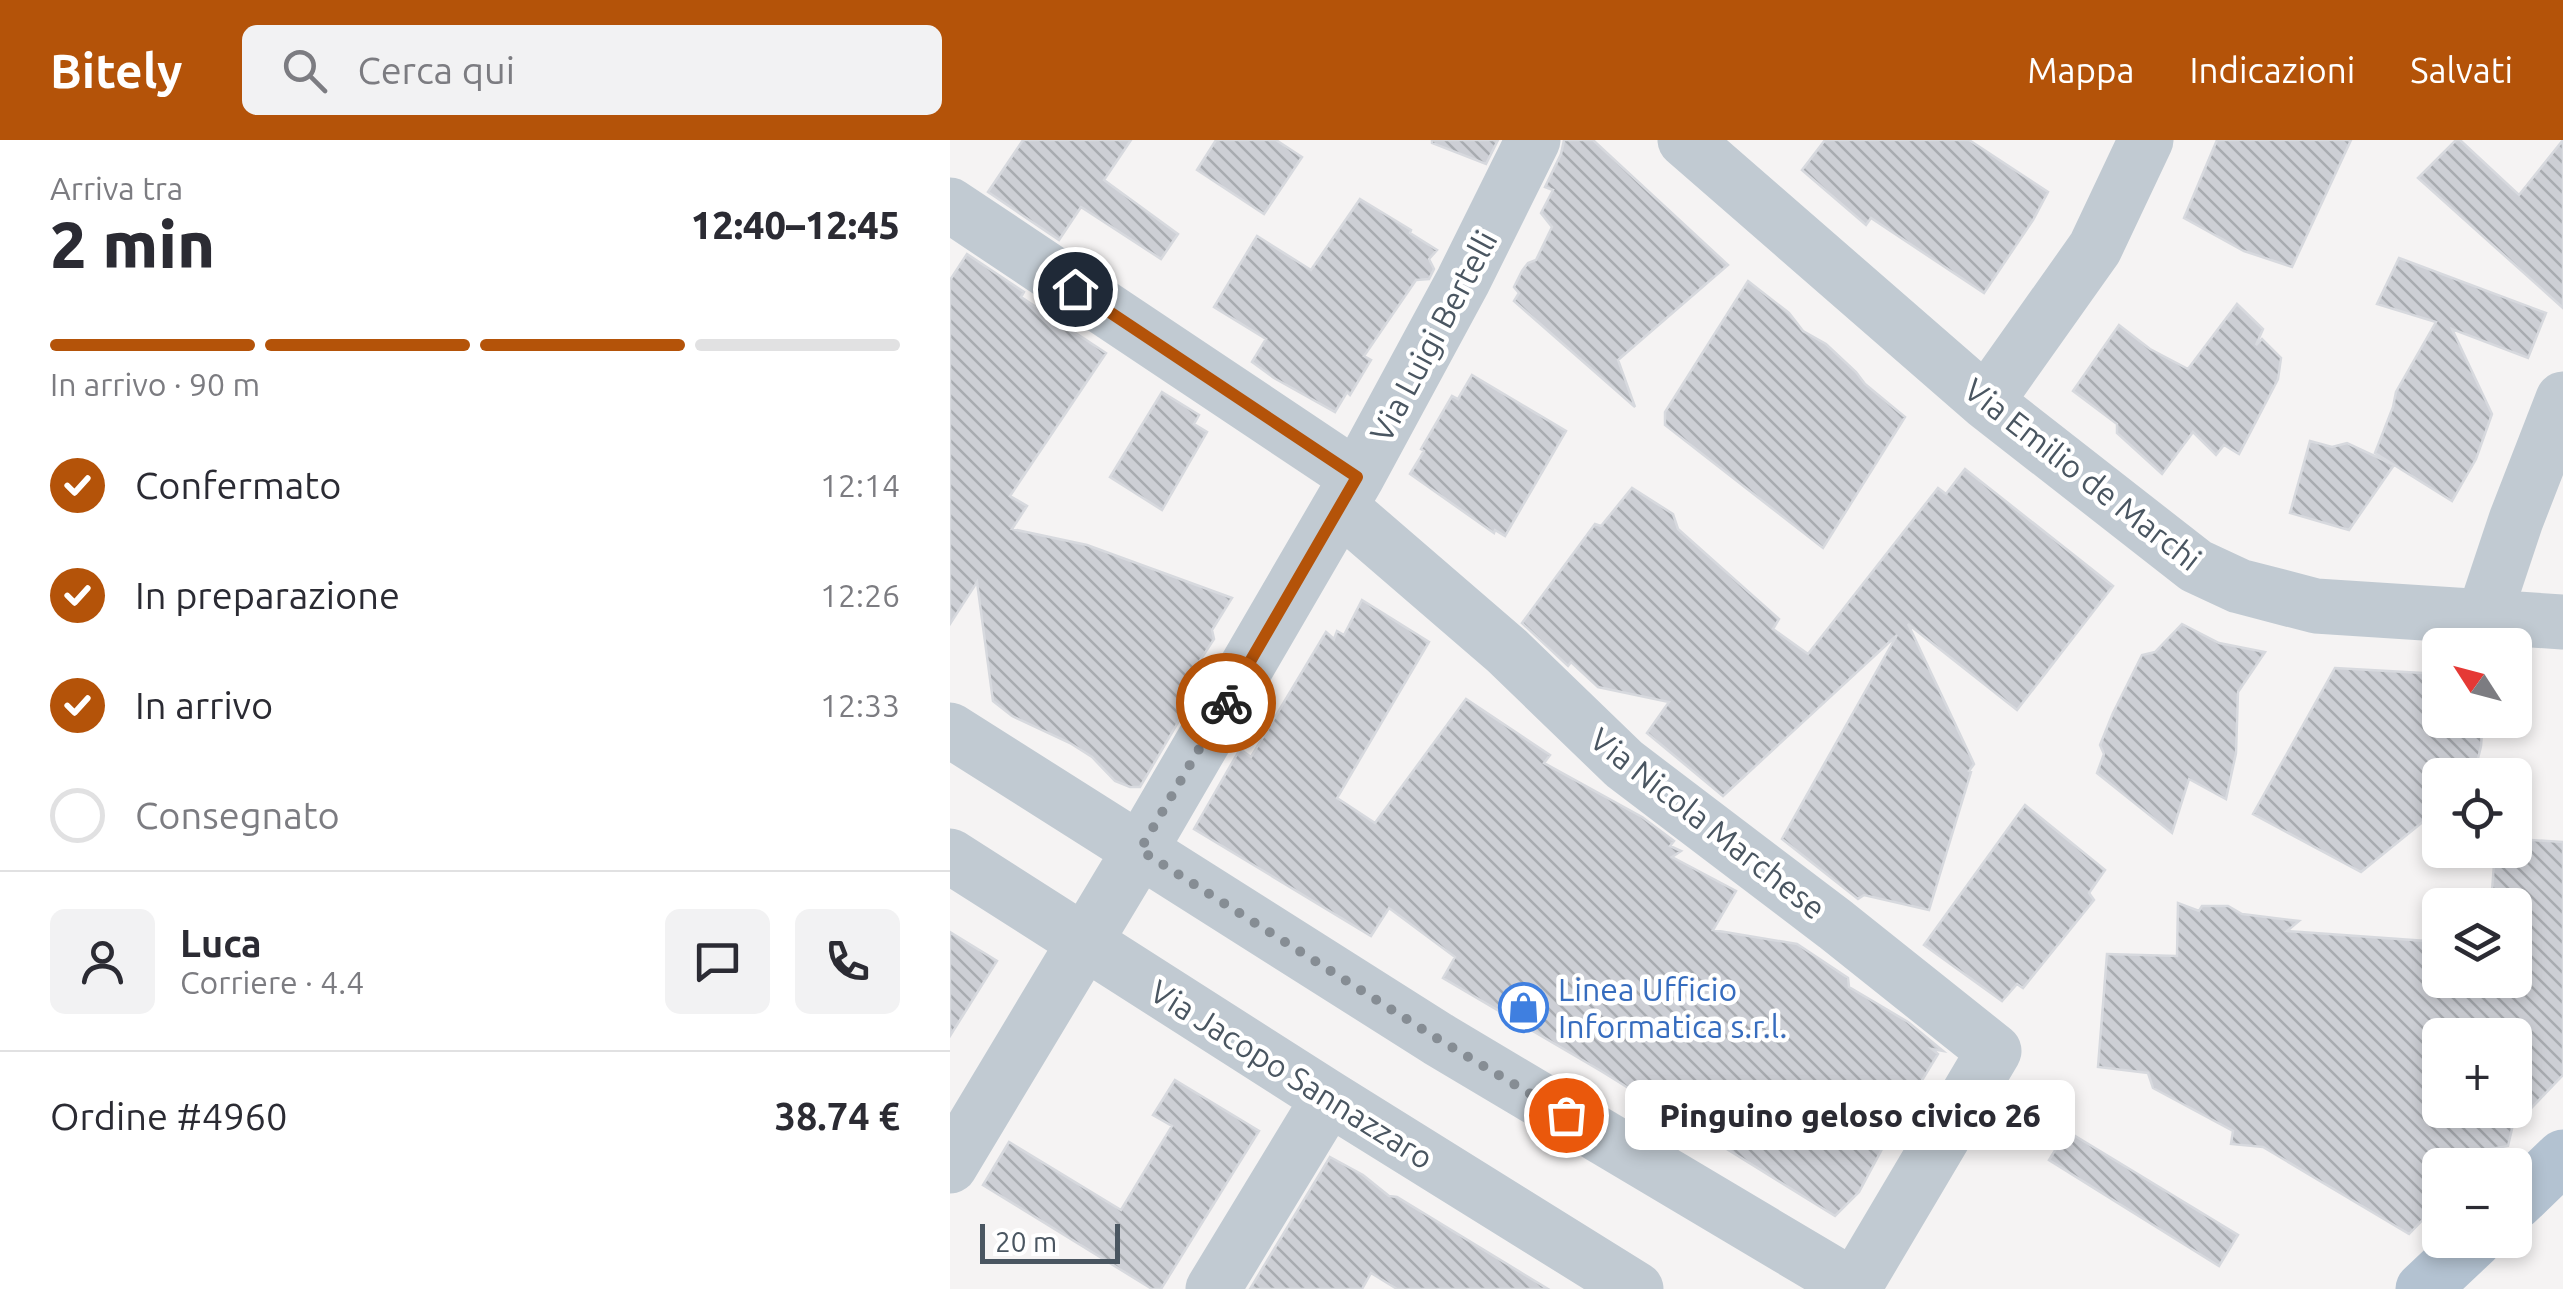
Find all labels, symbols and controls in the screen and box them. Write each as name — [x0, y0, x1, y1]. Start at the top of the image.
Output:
search box — [242, 25, 942, 115]
text: Bitely — [50, 43, 182, 97]
icon: search — [277, 43, 332, 98]
text: Cerca qui — [357, 49, 515, 91]
text: Mappa — [2027, 50, 2135, 90]
text: Indicazioni — [2190, 50, 2355, 90]
text: Salvati — [2410, 50, 2513, 90]
text: Arriva tra — [50, 170, 183, 206]
text: 12:40–12:45 — [691, 204, 900, 246]
text: 2 min — [50, 207, 215, 280]
street label: Via Luigi Bertelli — [1362, 224, 1504, 448]
pin — [1033, 247, 1118, 332]
icon: home — [1048, 262, 1103, 317]
text: In arrivo · 90 m — [50, 366, 260, 402]
street label: Via Emilio de Marchi — [1958, 371, 2208, 577]
icon: check — [50, 458, 105, 513]
text: Confermato — [135, 464, 341, 506]
text: 12:14 — [820, 467, 900, 503]
icon: check — [50, 568, 105, 623]
text: In preparazione — [135, 574, 400, 616]
text: 12:26 — [820, 577, 900, 613]
north arrow — [2422, 628, 2532, 738]
map controls — [2422, 628, 2532, 1258]
courier — [1176, 653, 1276, 753]
icon: bike — [1199, 676, 1254, 731]
icon: check — [50, 678, 105, 733]
text: In arrivo — [135, 684, 273, 726]
text: 12:33 — [820, 687, 900, 723]
street label: Via Nicola Marchese — [1583, 720, 1833, 926]
button: locate — [2422, 758, 2532, 868]
text: Consegnato — [135, 794, 340, 836]
button: layers — [2422, 888, 2532, 998]
button: person — [50, 909, 155, 1014]
button: chat — [665, 909, 770, 1014]
button: phone — [795, 909, 900, 1014]
text: Luca — [180, 922, 262, 964]
text: Corriere · 4.4 — [180, 964, 364, 1000]
place label: Linea Ufficio Informatica s.r.l. — [1558, 971, 1787, 1044]
street label: Via Jacopo Sannazzaro — [1144, 972, 1440, 1176]
shop icon: Linea Ufficio Informatica s.r.l. — [1497, 981, 1549, 1033]
button: + — [2422, 1018, 2532, 1128]
pin — [1524, 1073, 1609, 1158]
callout: Pinguino geloso civico 26 — [1626, 1080, 2076, 1150]
icon: bag — [1539, 1088, 1594, 1143]
text: Ordine #4960 — [50, 1095, 287, 1137]
text: 38.74 € — [774, 1095, 900, 1137]
text: Pinguino geloso civico 26 — [1659, 1097, 2041, 1133]
button: − — [2422, 1148, 2532, 1258]
scale bar — [980, 1219, 1120, 1264]
text: 20 m — [995, 1226, 1057, 1257]

